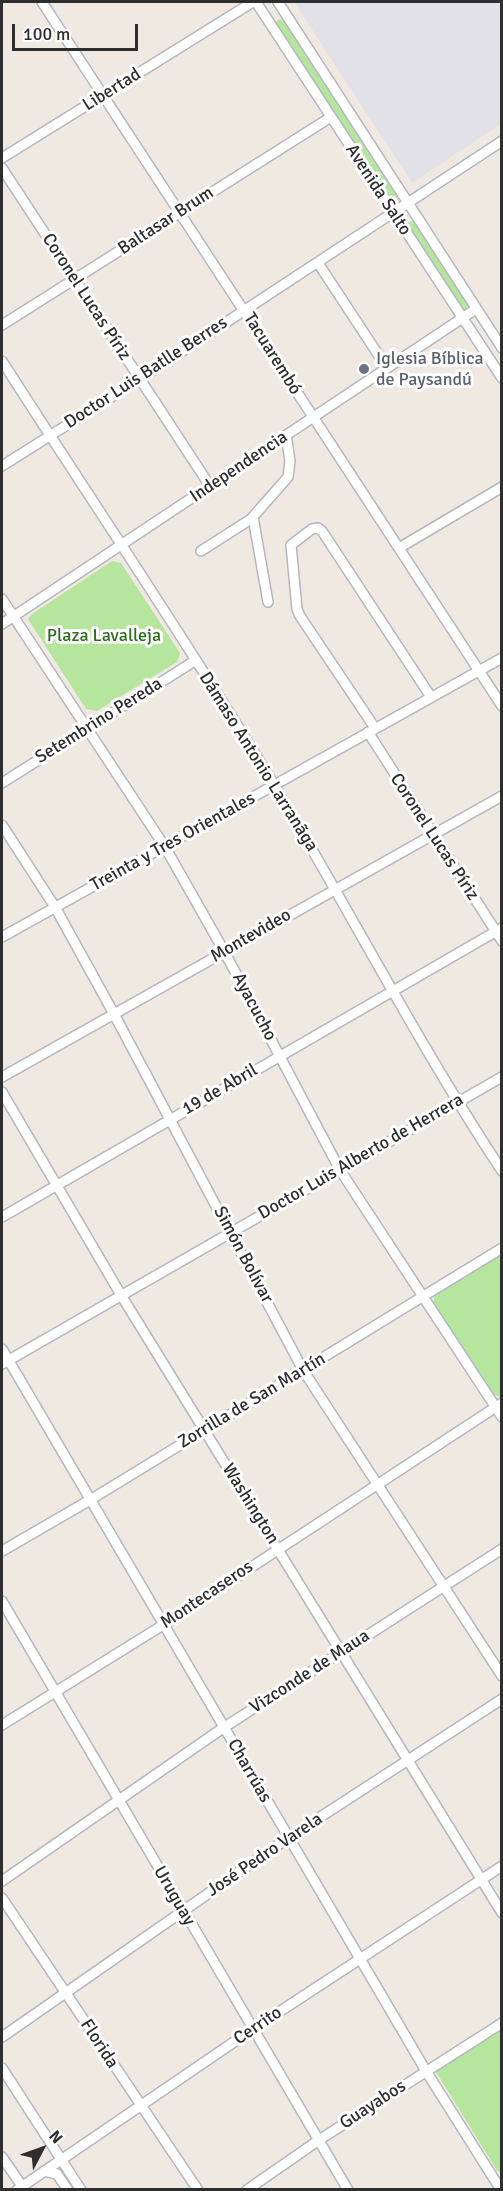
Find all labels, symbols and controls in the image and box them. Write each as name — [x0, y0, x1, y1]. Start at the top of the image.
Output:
scale bar — [15, 12, 141, 50]
text: 100 m — [23, 23, 70, 45]
street label: Libertad — [79, 64, 145, 116]
street label: Avenida Salto — [340, 140, 416, 240]
street label: Baltasar Brum — [114, 182, 218, 260]
street label: Coronel Lucas Píriz — [37, 229, 135, 365]
street label: Tacuarembó — [238, 309, 306, 399]
street label: Doctor Luis Batlle Berres — [60, 312, 232, 434]
place label: Iglesia Bíblica de Paysandú — [376, 348, 484, 391]
marker: Iglesia Bíblica de Paysandú — [357, 362, 371, 376]
street label: Independencia — [186, 426, 292, 508]
park label: Plaza Lavalleja — [47, 625, 161, 647]
street label: Dámaso Antonio Larranãga — [194, 668, 322, 856]
street label: Setembrino Pereda — [32, 673, 166, 769]
street label: Coronel Lucas Píriz — [385, 769, 483, 905]
street label: Treinta y Tres Orientales — [87, 788, 259, 896]
street label: Montevideo — [207, 904, 295, 968]
street label: Ayacucho — [227, 969, 281, 1045]
street label: 19 de Abril — [178, 1060, 262, 1120]
street label: Doctor Luis Alberto de Herrera — [255, 1089, 467, 1225]
street label: Simón Bolívar — [208, 1203, 278, 1307]
street label: Zorrilla de San Martín — [174, 1348, 330, 1454]
street label: Washington — [217, 1460, 283, 1548]
street label: Montecaseros — [157, 1556, 257, 1634]
street label: Vizconde de Maua — [246, 1625, 374, 1719]
street label: Charrúas — [222, 1735, 276, 1807]
street label: José Pedro Varela — [203, 1808, 327, 1902]
street label: Uruguay — [148, 1862, 200, 1930]
street label: Cerrito — [230, 2002, 286, 2050]
street label: Florida — [75, 2015, 123, 2073]
street label: Guayabos — [336, 2076, 410, 2134]
north arrow — [12, 2119, 72, 2179]
text: N — [44, 2126, 67, 2148]

